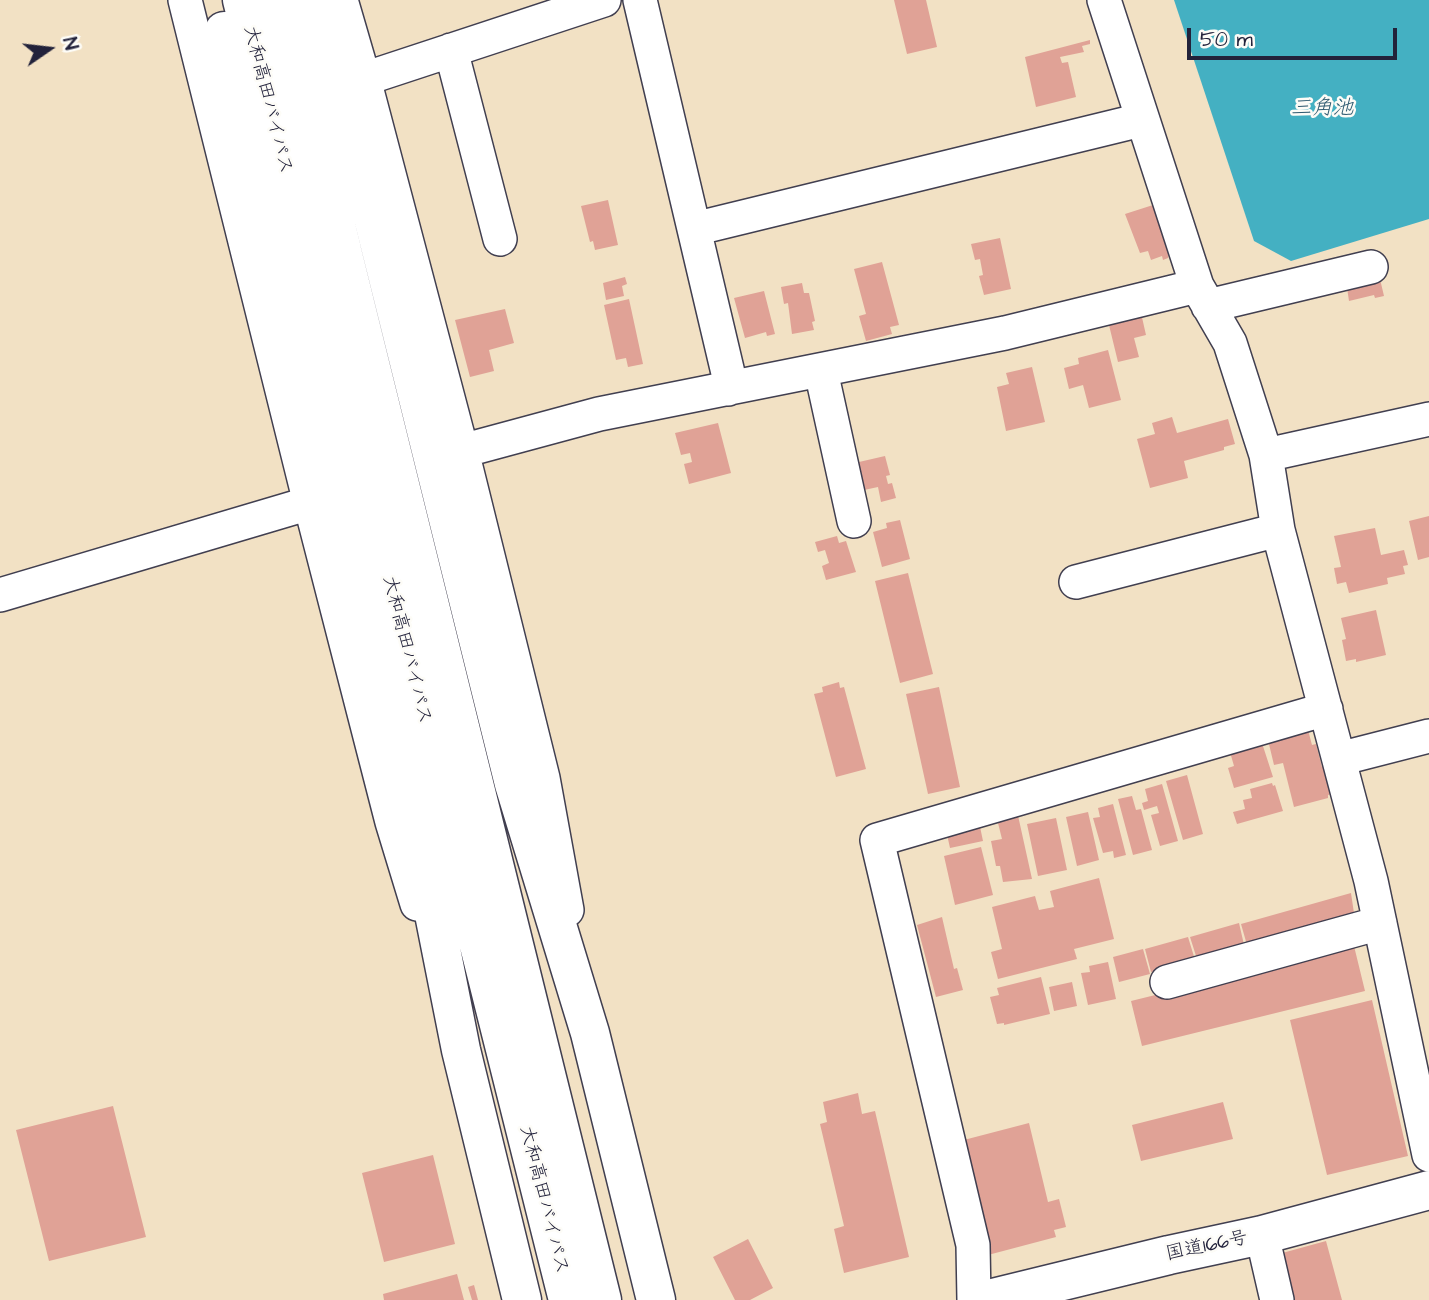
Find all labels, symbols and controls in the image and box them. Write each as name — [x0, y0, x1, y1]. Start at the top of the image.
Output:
north arrow — [14, 14, 84, 84]
scale bar — [1191, 14, 1401, 58]
street label: 大和高田バイパス — [238, 23, 296, 177]
text: 50 m — [1200, 25, 1253, 54]
text: N — [55, 35, 84, 53]
water label: 三角池 — [1291, 97, 1353, 123]
street label: 大和高田バイパス — [377, 573, 435, 727]
street label: 大和高田バイパス — [514, 1123, 572, 1277]
street label: 国道166号 — [1164, 1227, 1250, 1267]

